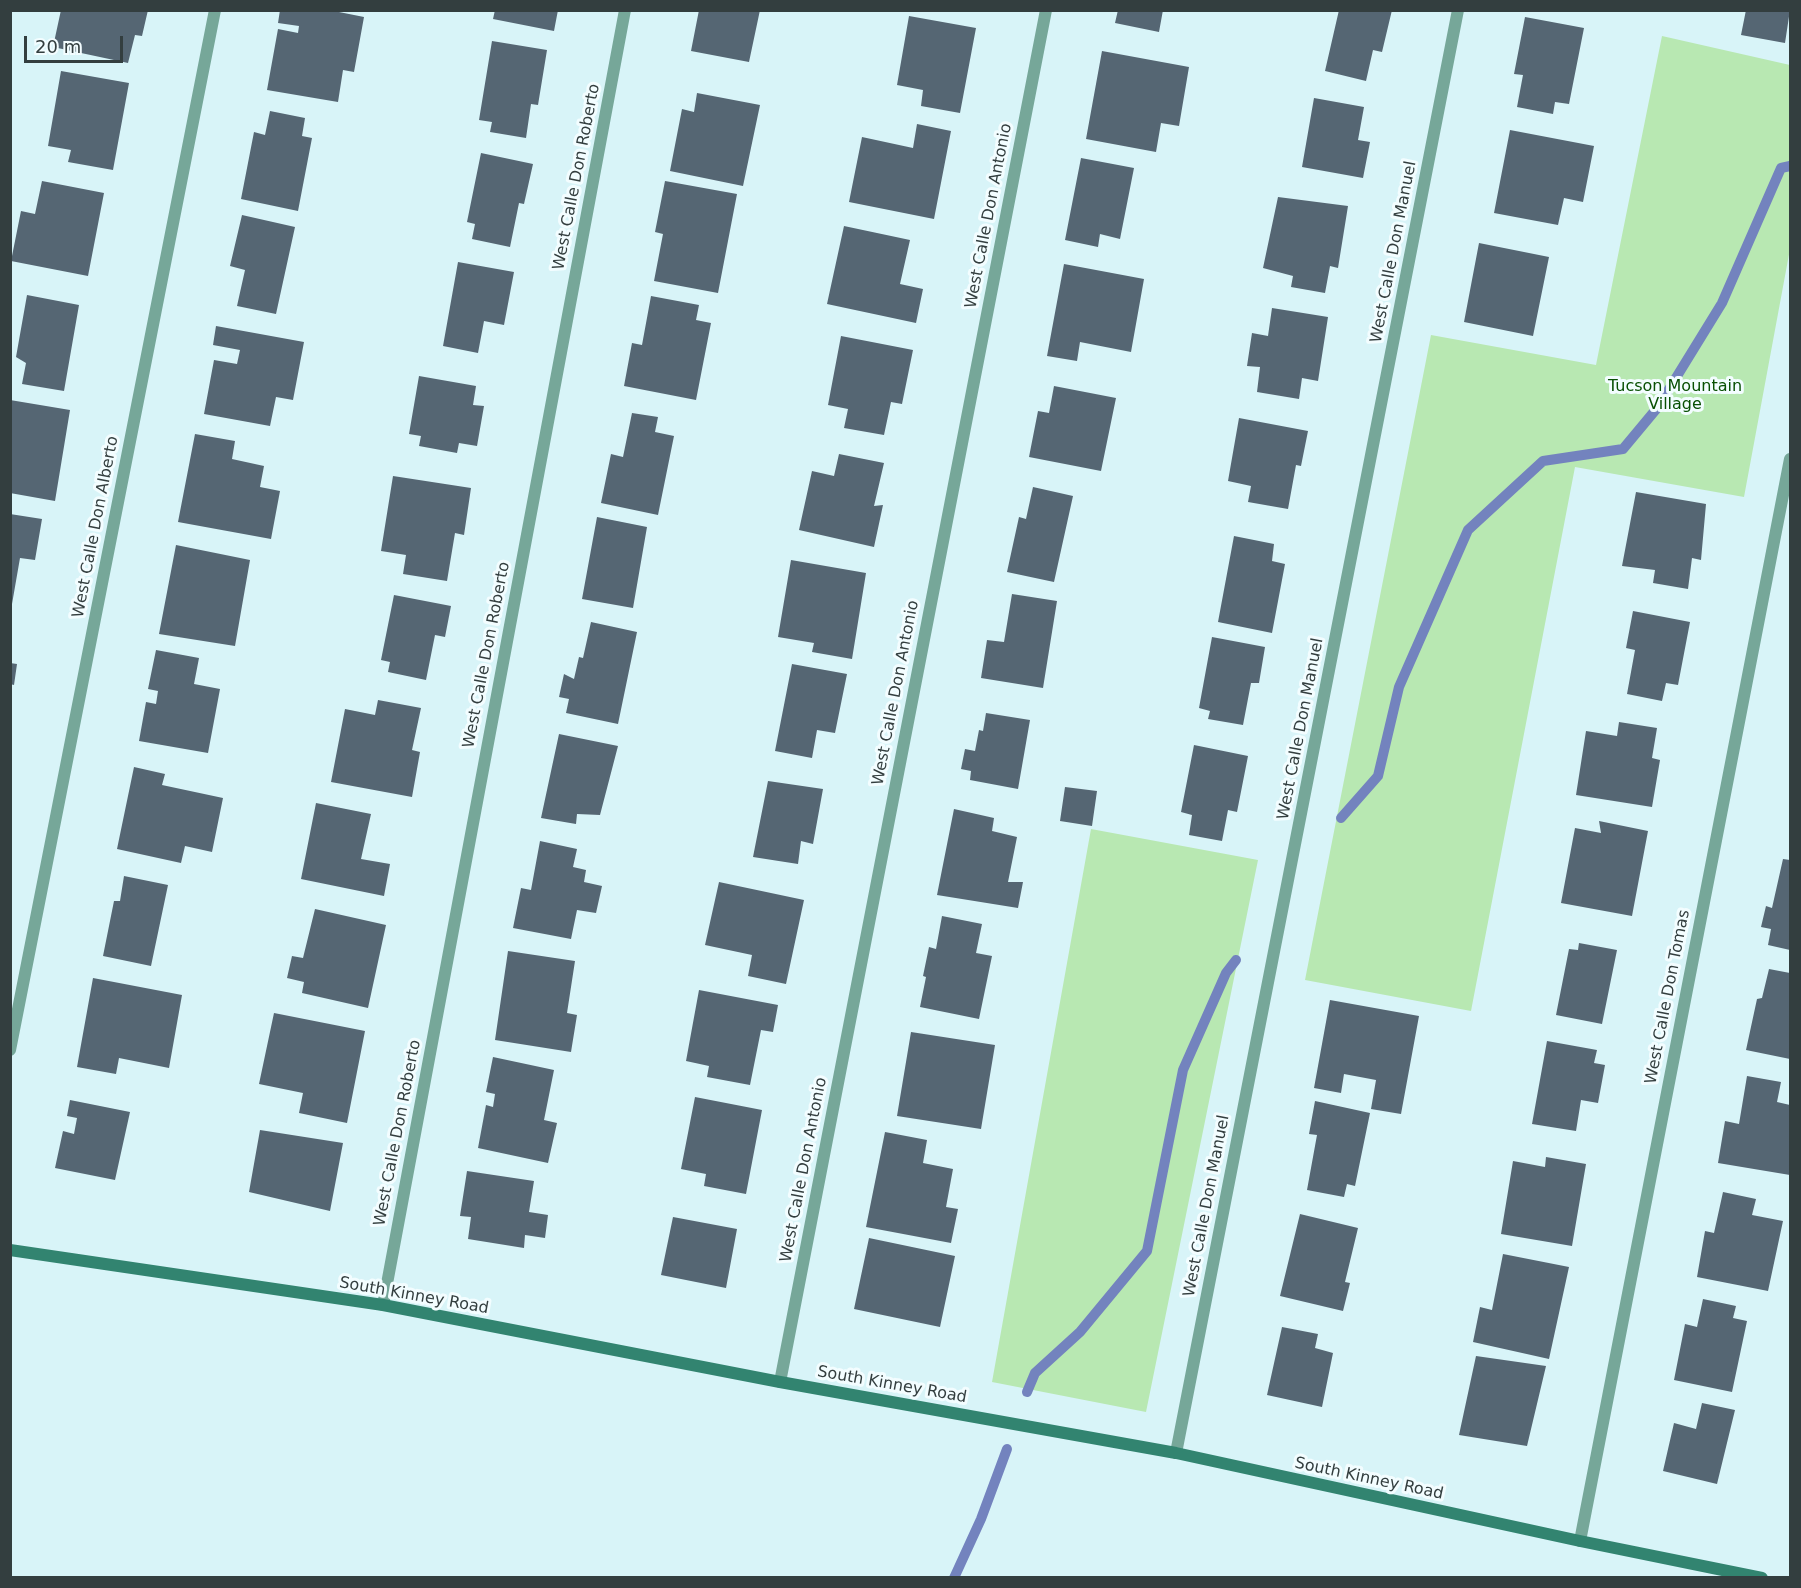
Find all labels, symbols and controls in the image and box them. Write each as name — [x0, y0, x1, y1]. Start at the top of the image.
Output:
scale bar — [27, 24, 126, 62]
text: 20 m — [35, 36, 81, 57]
street label: West Calle Don Roberto — [550, 82, 604, 272]
street label: West Calle Don Antonio — [962, 122, 1016, 310]
street label: West Calle Don Manuel — [1367, 159, 1421, 345]
park label: Tucson Mountain Village — [1608, 377, 1742, 415]
street label: West Calle Don Alberto — [69, 435, 123, 619]
street label: West Calle Don Roberto — [460, 560, 514, 750]
street label: West Calle Don Antonio — [869, 599, 923, 787]
street label: West Calle Don Manuel — [1274, 636, 1328, 822]
street label: West Calle Don Tomas — [1642, 908, 1694, 1086]
street label: West Calle Don Roberto — [371, 1038, 425, 1228]
street label: West Calle Don Antonio — [777, 1076, 831, 1264]
street label: West Calle Don Manuel — [1180, 1113, 1234, 1299]
street label: South Kinney Road — [338, 1273, 490, 1319]
street label: South Kinney Road — [816, 1362, 968, 1408]
street label: South Kinney Road — [1293, 1454, 1445, 1504]

